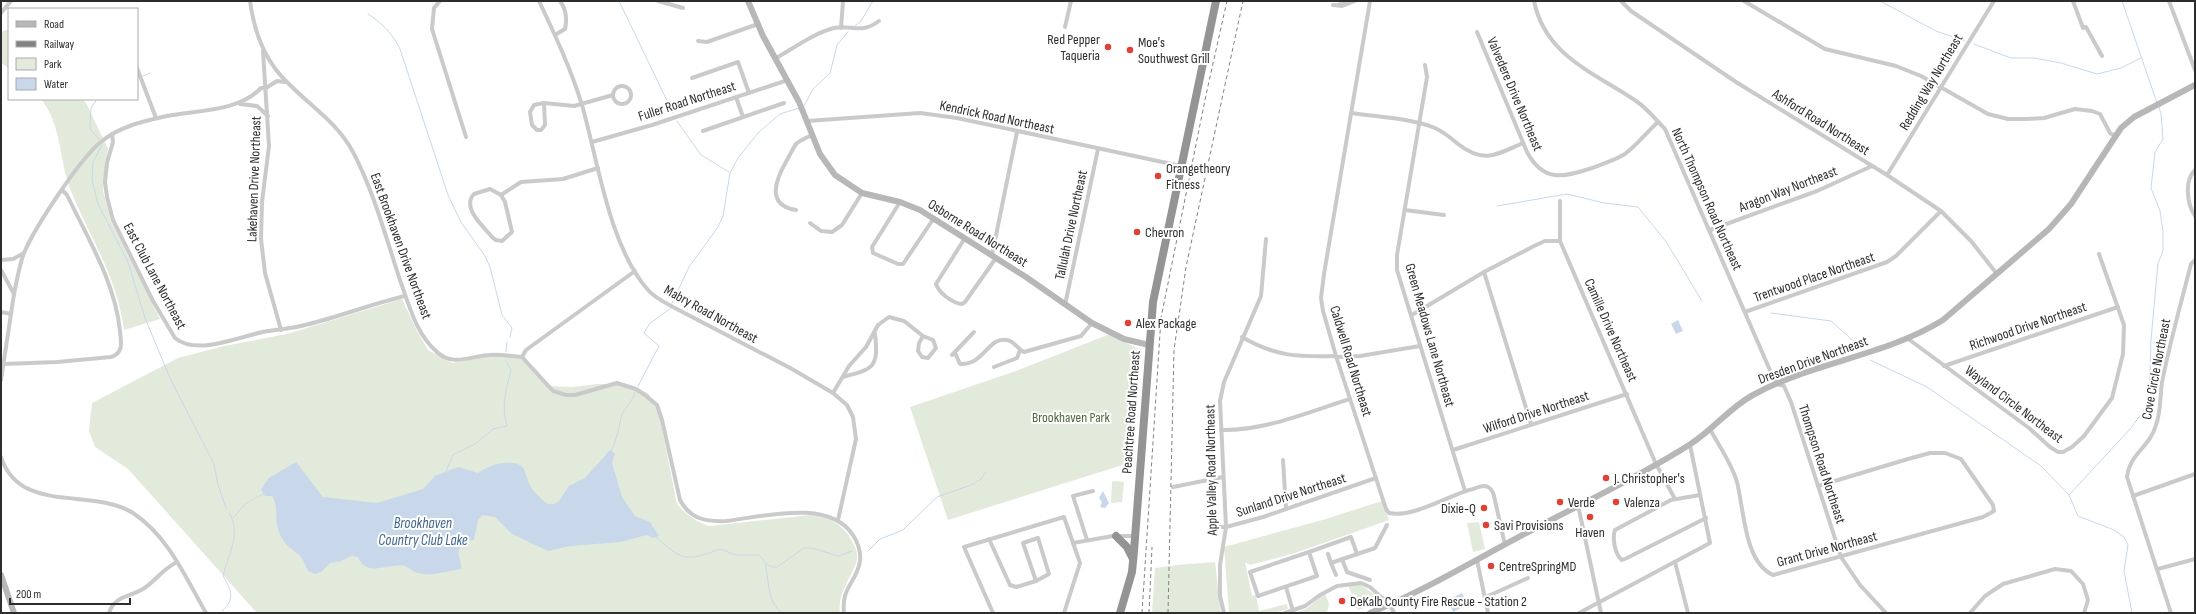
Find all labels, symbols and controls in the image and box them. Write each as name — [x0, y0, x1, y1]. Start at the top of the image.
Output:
legend — [8, 8, 138, 100]
text: Road — [44, 17, 64, 32]
place label: Red Pepper Taqueria — [1047, 31, 1100, 64]
street label: Redding Way Northeast — [1896, 31, 1966, 133]
place label: Moe's Southwest Grill — [1138, 34, 1210, 67]
street label: Valvedere Drive Northeast — [1483, 34, 1547, 154]
text: Railway — [44, 37, 75, 52]
marker: Red Pepper Taqueria — [1103, 42, 1113, 52]
marker: Moe's Southwest Grill — [1125, 45, 1135, 55]
text: Park — [44, 57, 62, 72]
text: Water — [44, 77, 68, 92]
street label: Fuller Road Northeast — [636, 77, 738, 125]
street label: Ashford Road Northeast — [1768, 85, 1873, 159]
street label: Kendrick Road Northeast — [938, 97, 1056, 137]
street label: Lakehaven Drive Northeast — [243, 116, 265, 242]
street label: North Thompson Road Northeast — [1668, 125, 1746, 273]
place label: Orangetheory Fitness — [1166, 160, 1231, 193]
street label: Aragon Way Northeast — [1735, 162, 1840, 216]
street label: Tallulah Drive Northeast — [1051, 169, 1091, 281]
street label: East Brookhaven Drive Northeast — [367, 171, 435, 321]
marker: Orangetheory Fitness — [1153, 171, 1163, 181]
street label: Osborne Road Northeast — [925, 195, 1031, 271]
street label: East Club Lane Northeast — [120, 220, 190, 332]
place label: Chevron — [1145, 224, 1184, 241]
marker: Chevron — [1132, 227, 1142, 237]
street label: Trentwood Place Northeast — [1751, 248, 1877, 306]
street label: Green Meadows Lane Northeast — [1401, 261, 1459, 409]
street label: Camille Drive Northeast — [1581, 276, 1641, 384]
street label: Mabry Road Northeast — [661, 281, 761, 347]
street label: Richwood Drive Northeast — [1967, 298, 2089, 354]
street label: Caldwell Road Northeast — [1326, 304, 1376, 418]
place label: Alex Package — [1135, 315, 1196, 332]
street label: Cove Circle Northeast — [2138, 317, 2174, 421]
marker: Alex Package — [1123, 318, 1133, 328]
street label: Dresden Drive Northeast — [1756, 332, 1870, 388]
street label: Peachtree Road Northeast — [1118, 350, 1144, 474]
street label: Wayland Circle Northeast — [1962, 362, 2066, 446]
street label: Wilford Drive Northeast — [1481, 387, 1591, 437]
street label: Thompson Road Northeast — [1795, 402, 1849, 526]
street label: Apple Valley Road Northeast — [1201, 404, 1221, 537]
park label: Brookhaven Park — [1032, 409, 1111, 426]
street label: Sunland Drive Northeast — [1234, 469, 1348, 521]
place label: J. Christopher's — [1613, 470, 1685, 487]
marker: J. Christopher's — [1601, 473, 1611, 483]
place label: Verde — [1568, 494, 1595, 511]
place label: Valenza — [1624, 494, 1660, 511]
marker: Verde — [1555, 497, 1565, 507]
marker: Valenza — [1611, 497, 1621, 507]
place label: Dixie-Q — [1441, 500, 1476, 517]
marker: Dixie-Q — [1479, 503, 1489, 513]
marker: Haven — [1585, 512, 1595, 522]
water label: Brookhaven Country Club Lake — [378, 514, 468, 550]
place label: Savi Provisions — [1494, 517, 1563, 534]
marker: Savi Provisions — [1481, 520, 1491, 530]
place label: Haven — [1575, 524, 1605, 541]
street label: Grant Drive Northeast — [1775, 527, 1879, 571]
place label: CentreSpringMD — [1499, 558, 1576, 575]
marker: CentreSpringMD — [1486, 561, 1496, 571]
scale bar — [10, 580, 130, 606]
text: 200 m — [16, 587, 42, 602]
place label: DeKalb County Fire Rescue - Station 2 — [1350, 593, 1527, 610]
marker: DeKalb County Fire Rescue - Station 2 — [1337, 596, 1347, 606]

